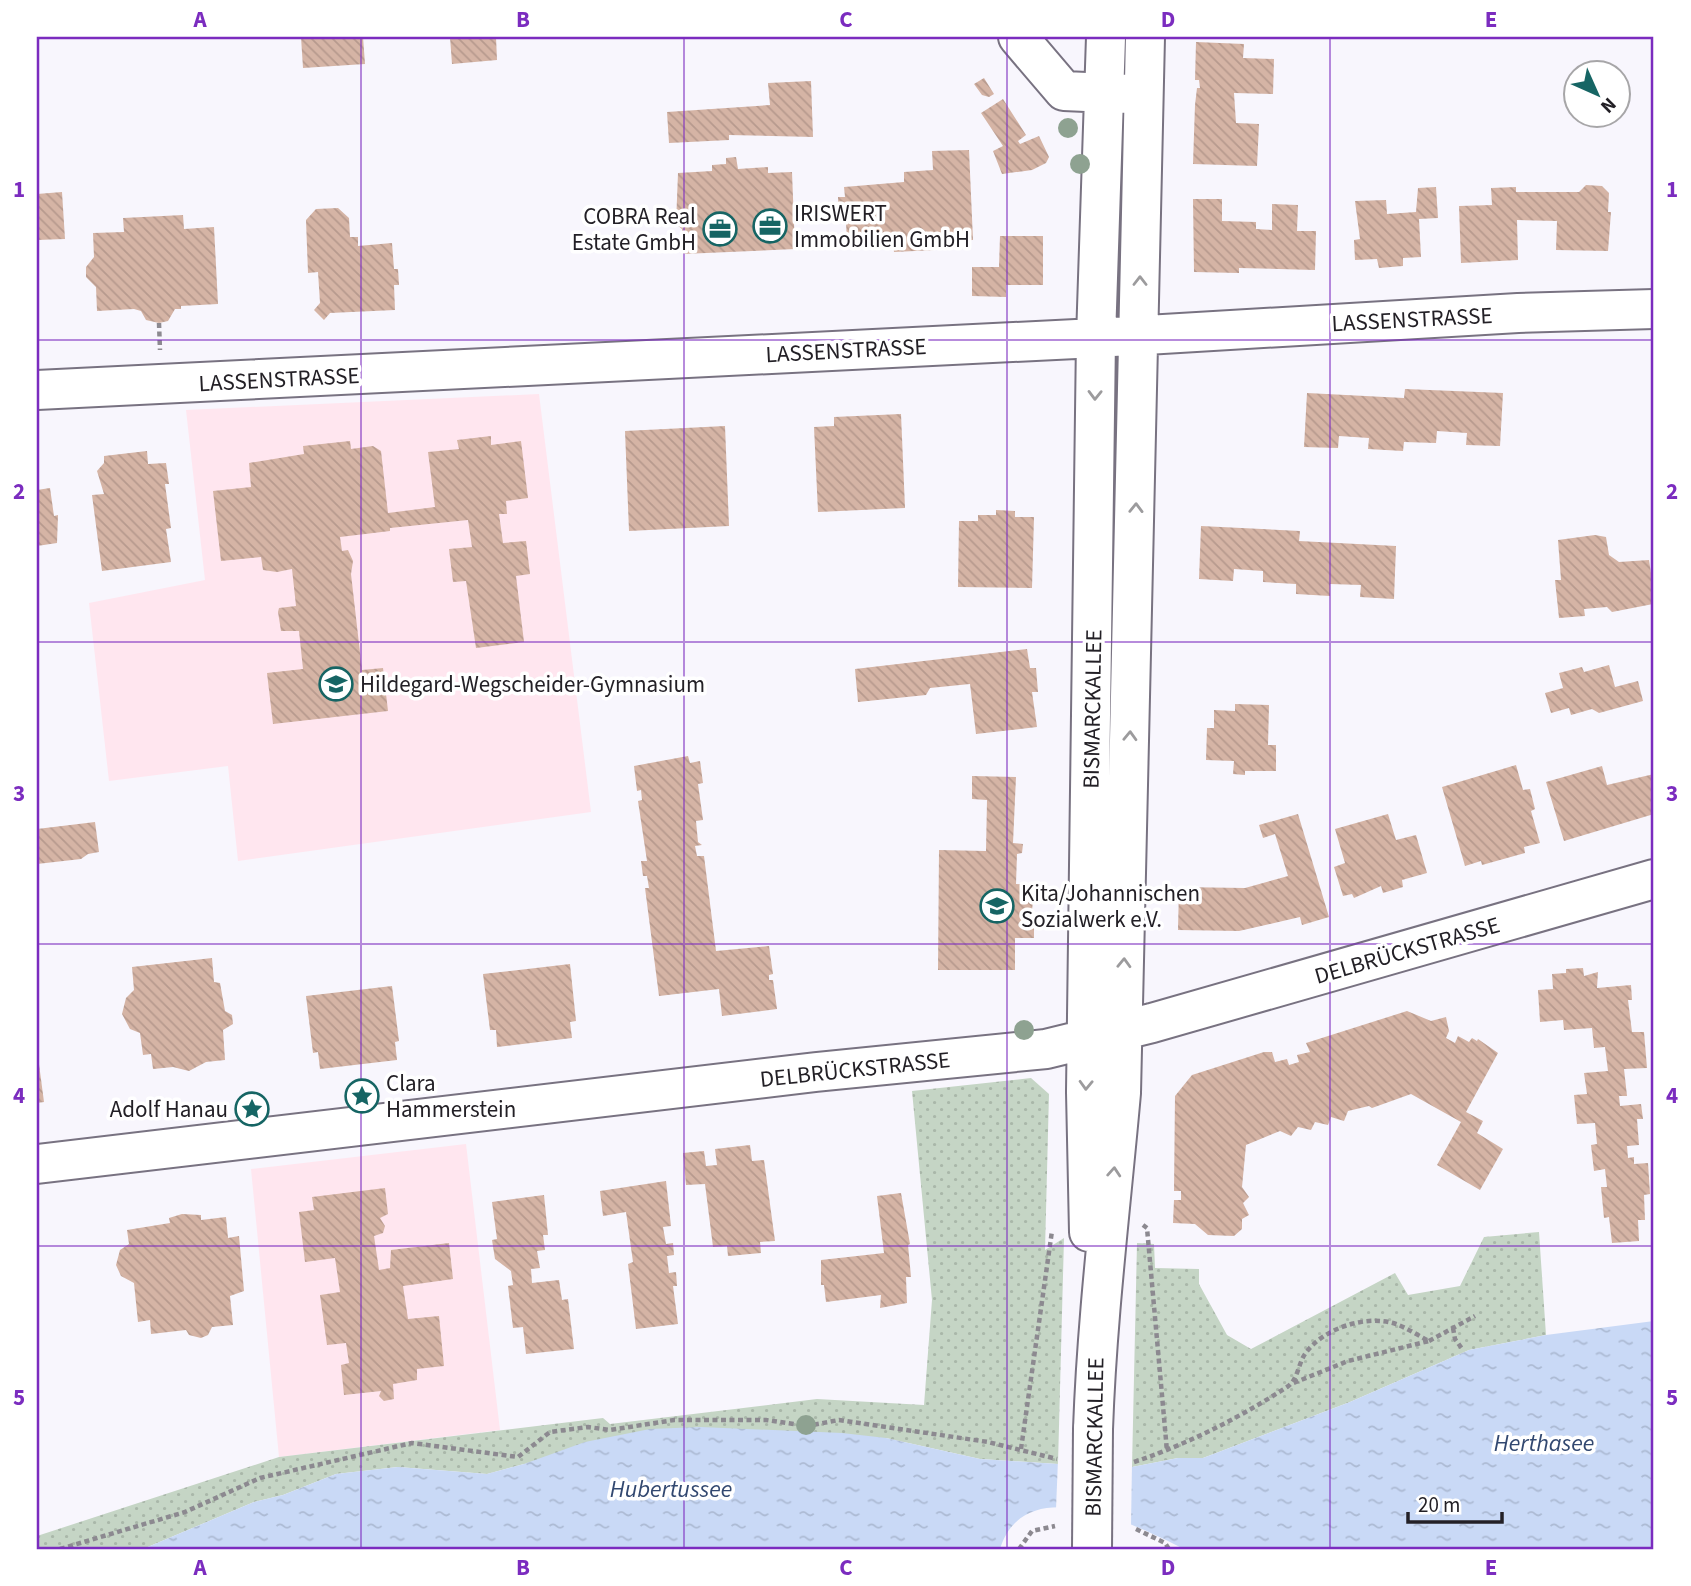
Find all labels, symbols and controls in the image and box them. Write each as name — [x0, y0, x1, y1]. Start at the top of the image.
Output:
text: A — [192, 3, 207, 36]
text: B — [516, 3, 530, 36]
text: C — [839, 3, 853, 36]
text: D — [1161, 3, 1175, 36]
text: E — [1485, 3, 1497, 36]
north arrow — [1562, 60, 1632, 130]
text: N — [1594, 91, 1622, 119]
text: 1 — [13, 173, 25, 206]
text: 1 — [1666, 173, 1678, 206]
place label: IRISWERT Immobilien GmbH — [794, 197, 970, 256]
place label: COBRA Real Estate GmbH — [572, 200, 696, 259]
office icon: IRISWERT Immobilien GmbH — [751, 207, 789, 245]
office icon: COBRA Real Estate GmbH — [701, 210, 739, 248]
one-way arrow — [1132, 275, 1148, 286]
street label: LASSENSTRASSE — [1331, 299, 1493, 340]
street label: LASSENSTRASSE — [765, 330, 927, 371]
street label: LASSENSTRASSE — [198, 359, 360, 400]
one-way arrow — [1087, 390, 1103, 400]
text: 2 — [13, 475, 25, 508]
text: 2 — [1666, 475, 1678, 508]
one-way arrow — [1128, 503, 1143, 514]
street label: BISMARCKALLEE — [1075, 629, 1110, 789]
school or university icon: Hildegard-Wegscheider-Gymnasium — [317, 665, 355, 703]
place label: Hildegard-Wegscheider-Gymnasium — [360, 668, 705, 701]
one-way arrow — [1123, 730, 1138, 741]
text: 3 — [13, 777, 25, 810]
text: 3 — [1666, 777, 1678, 810]
place label: Kita/Johannischen Sozialwerk e.V. — [1021, 877, 1200, 936]
school or university icon: Kita/Johannischen Sozialwerk e.V. — [978, 887, 1016, 925]
street label: DELBRÜCKSTRASSE — [1311, 908, 1504, 993]
one-way arrow — [1116, 957, 1132, 968]
street label: DELBRÜCKSTRASSE — [758, 1043, 952, 1096]
place label: Clara Hammerstein — [386, 1067, 516, 1126]
place icon: Clara Hammerstein — [343, 1077, 381, 1115]
text: 4 — [13, 1079, 25, 1112]
text: 4 — [1666, 1079, 1678, 1112]
one-way arrow — [1079, 1080, 1094, 1091]
place icon: Adolf Hanau — [233, 1090, 271, 1128]
place label: Adolf Hanau — [110, 1093, 228, 1126]
one-way arrow — [1106, 1167, 1121, 1178]
street label: BISMARCKALLEE — [1077, 1357, 1112, 1517]
text: 5 — [13, 1381, 25, 1414]
text: 5 — [1666, 1381, 1678, 1414]
water label: Herthasee — [1494, 1426, 1594, 1461]
water label: Hubertussee — [610, 1472, 732, 1507]
scale bar — [1408, 1481, 1502, 1525]
text: 20 m — [1418, 1490, 1460, 1520]
text: A — [192, 1551, 207, 1584]
text: B — [516, 1551, 530, 1584]
text: C — [839, 1551, 853, 1584]
text: D — [1161, 1551, 1175, 1584]
text: E — [1485, 1551, 1497, 1584]

